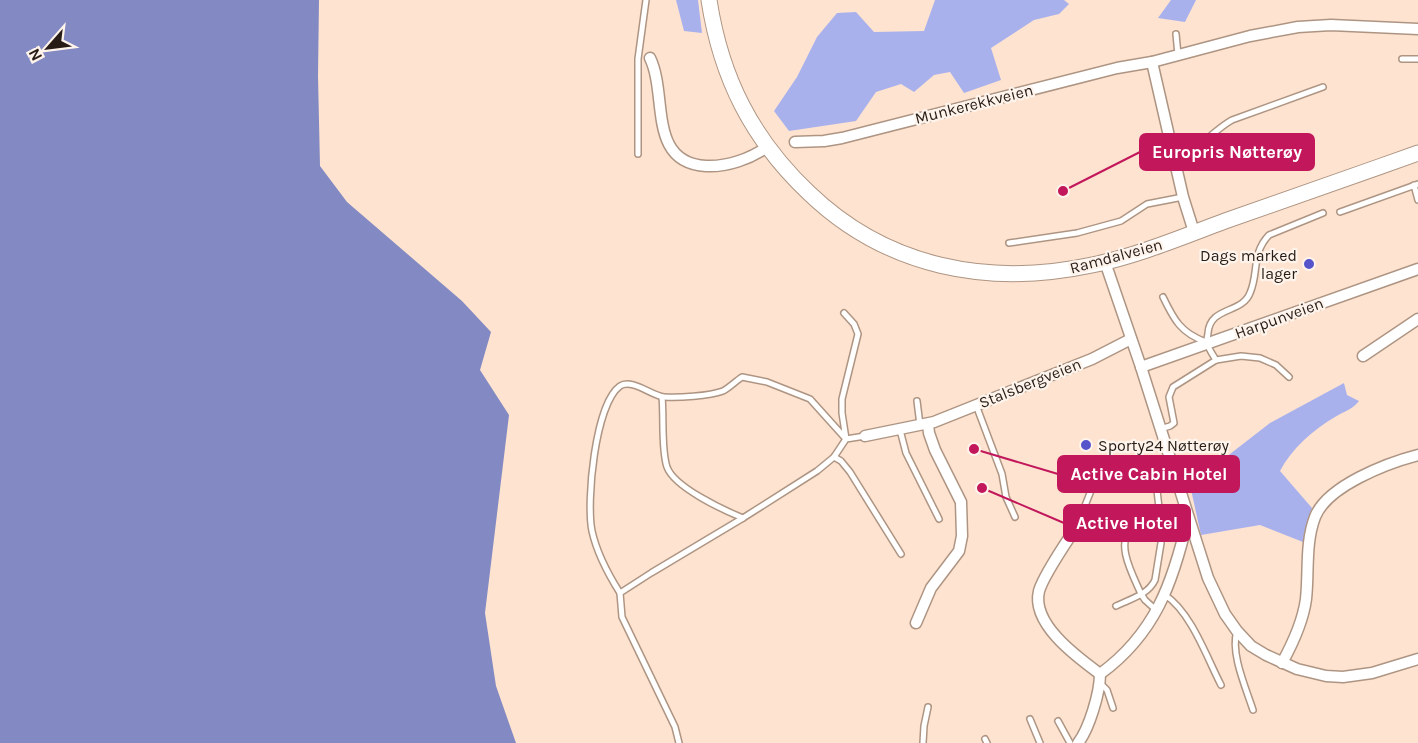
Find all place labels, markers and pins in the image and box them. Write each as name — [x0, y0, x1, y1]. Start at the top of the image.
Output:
callout: Europris Nøtterøy — [1140, 134, 1314, 170]
place label: Dags marked lager — [1200, 246, 1297, 283]
marker: Dags marked lager — [1302, 257, 1316, 271]
place label: Sporty24 Nøtterøy — [1098, 436, 1229, 455]
marker: Sporty24 Nøtterøy — [1079, 438, 1093, 452]
callout: Active Cabin Hotel — [1058, 456, 1239, 492]
callout: Active Hotel — [1064, 505, 1190, 541]

